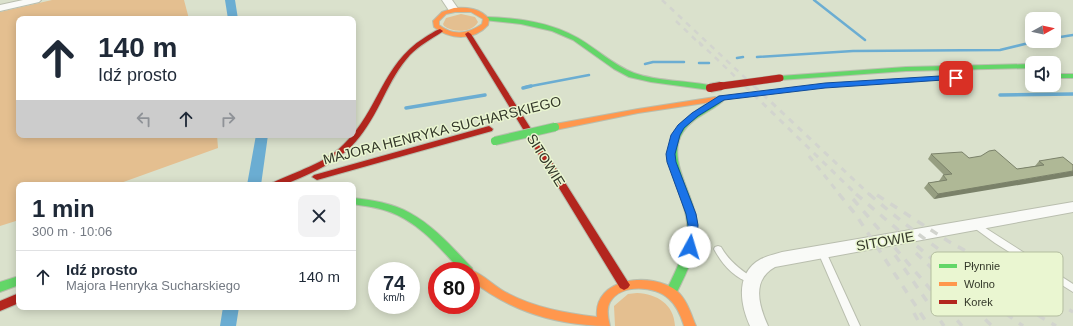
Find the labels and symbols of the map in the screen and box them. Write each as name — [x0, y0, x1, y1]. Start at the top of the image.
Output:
north arrow — [1025, 12, 1061, 48]
pin — [939, 61, 973, 95]
street label: MAJORA HENRYKA SUCHARSKIEGO — [321, 93, 563, 167]
street label: SITOWIE — [524, 131, 568, 189]
position arrow — [669, 226, 711, 268]
street label: SITOWIE — [855, 228, 915, 254]
legend — [931, 252, 1063, 316]
text: Płynnie — [964, 260, 1000, 272]
speed limit sign: 80 — [428, 262, 480, 314]
text: Wolno — [964, 278, 995, 290]
text: Korek — [964, 296, 993, 308]

